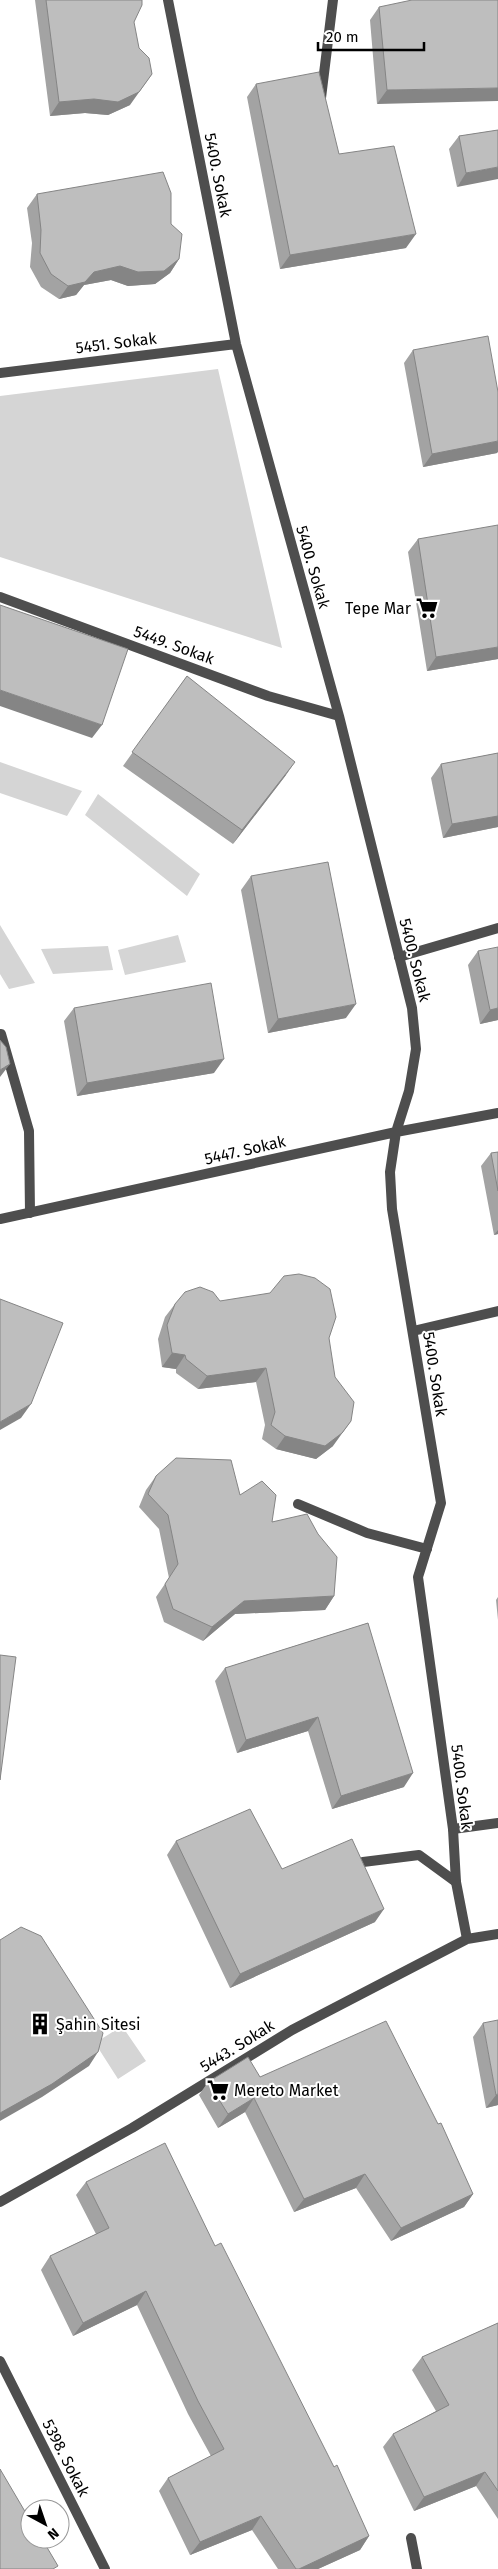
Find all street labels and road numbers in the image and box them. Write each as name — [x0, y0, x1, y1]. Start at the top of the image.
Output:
street label: 5400. Sokak — [201, 131, 236, 220]
street label: 5451. Sokak — [74, 329, 158, 357]
street label: 5400. Sokak — [292, 523, 334, 611]
street label: 5449. Sokak — [131, 622, 218, 669]
street label: 5400. Sokak — [395, 916, 435, 1004]
street label: 5447. Sokak — [203, 1131, 288, 1169]
street label: 5400. Sokak — [419, 1330, 451, 1418]
street label: 5400. Sokak — [447, 1743, 477, 1831]
street label: 5443. Sokak — [196, 2015, 278, 2076]
street label: 5398. Sokak — [38, 2416, 94, 2500]

